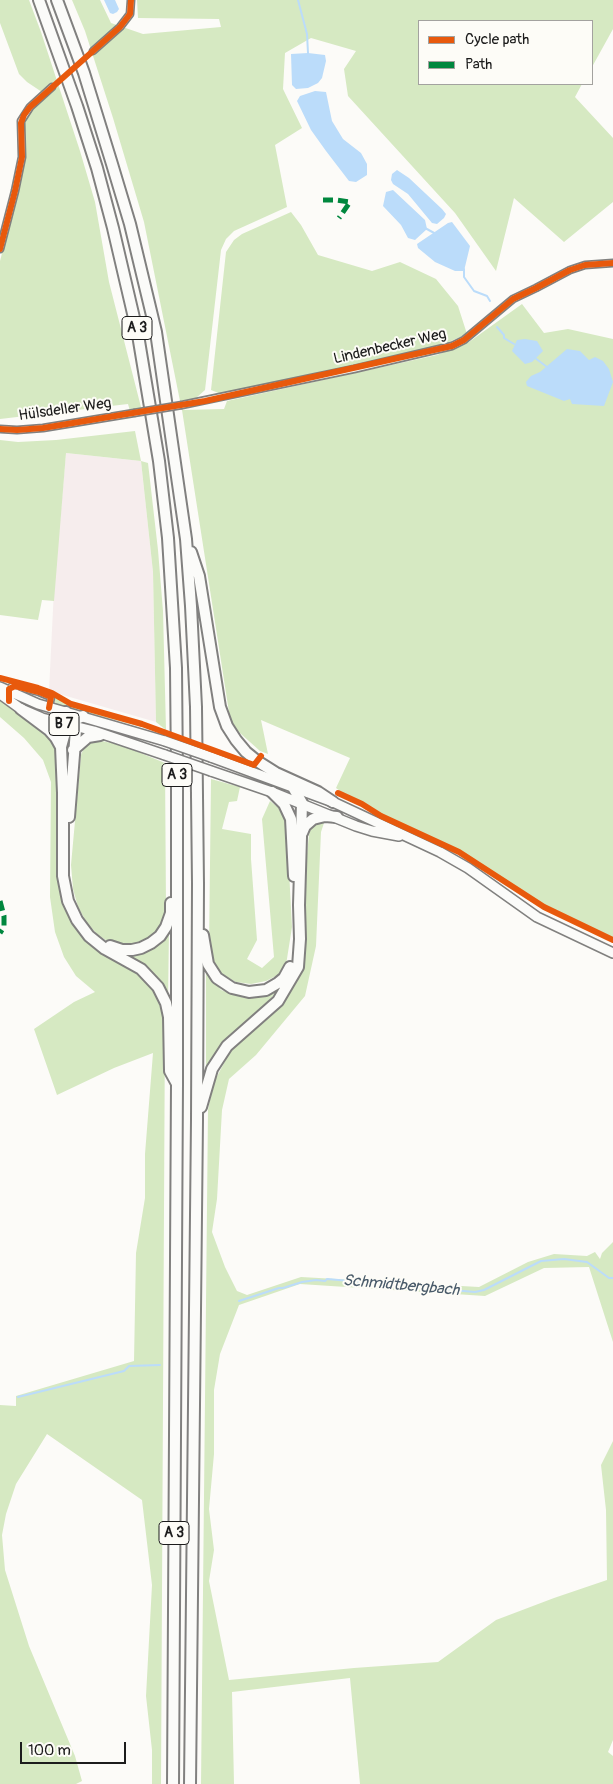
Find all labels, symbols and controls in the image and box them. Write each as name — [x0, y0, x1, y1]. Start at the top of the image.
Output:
legend — [418, 20, 593, 85]
text: Cycle path — [465, 30, 529, 49]
text: Path — [465, 55, 492, 74]
road number: A 3 — [122, 316, 152, 339]
street label: Lindenbecker Weg — [332, 325, 448, 369]
street label: Hülsdeller Weg — [18, 395, 112, 425]
road number: B 7 — [49, 712, 79, 736]
road number: A 3 — [162, 764, 192, 786]
water label: Schmidtbergbach — [342, 1271, 460, 1301]
road number: A 3 — [159, 1522, 189, 1545]
scale bar — [22, 1732, 129, 1764]
text: 100 m — [28, 1741, 71, 1760]

